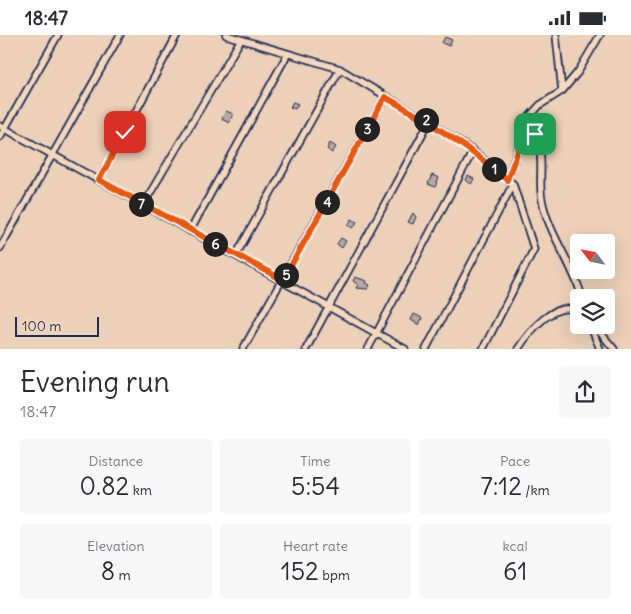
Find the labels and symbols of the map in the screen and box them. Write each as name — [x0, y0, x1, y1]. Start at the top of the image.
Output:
pin: 2 — [414, 107, 438, 133]
pin — [104, 111, 146, 153]
pin — [514, 113, 556, 155]
pin: 3 — [354, 117, 380, 141]
pin: 1 — [482, 157, 506, 181]
pin: 4 — [314, 189, 340, 215]
pin: 7 — [128, 191, 154, 217]
pin: 6 — [202, 231, 228, 257]
north arrow — [570, 234, 615, 279]
pin: 5 — [274, 263, 298, 287]
scale bar — [15, 314, 99, 337]

